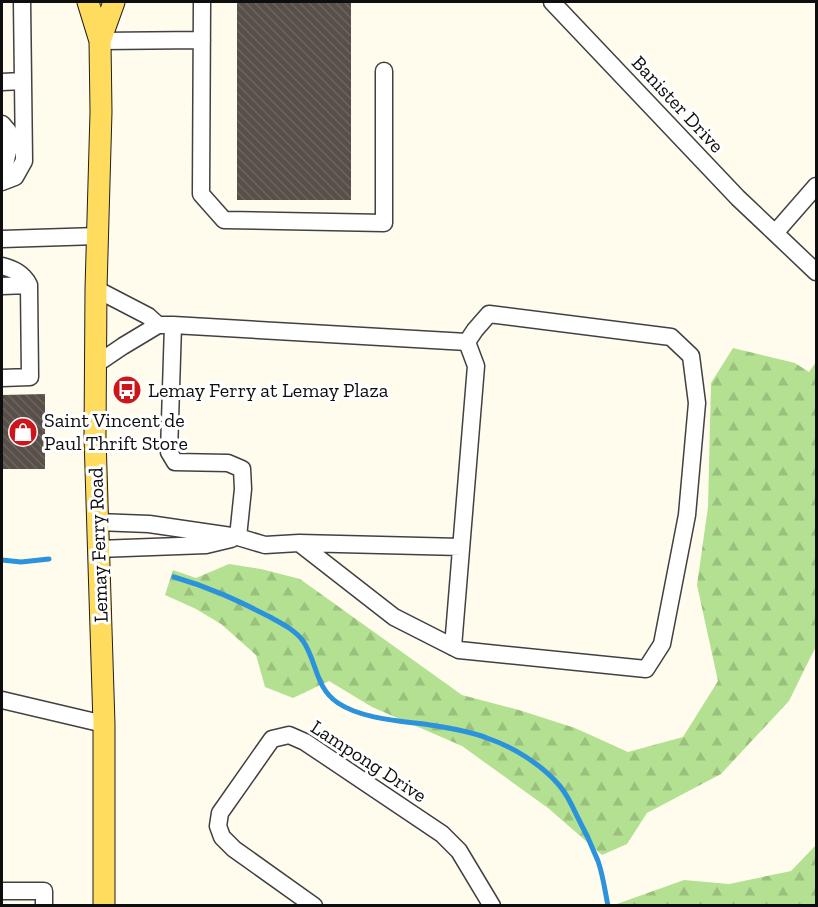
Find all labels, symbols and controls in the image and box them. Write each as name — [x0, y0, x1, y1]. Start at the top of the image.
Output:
street label: Banister Drive — [627, 50, 729, 158]
bus stop icon: Lemay Ferry at Lemay Plaza — [111, 374, 143, 406]
place label: Lemay Ferry at Lemay Plaza — [148, 378, 389, 402]
place label: Saint Vincent de Paul Thrift Store — [44, 408, 188, 455]
shop icon: Saint Vincent de Paul Thrift Store — [7, 416, 39, 448]
street label: Lemay Ferry Road — [83, 467, 113, 623]
street label: Lampong Drive — [307, 715, 431, 807]

